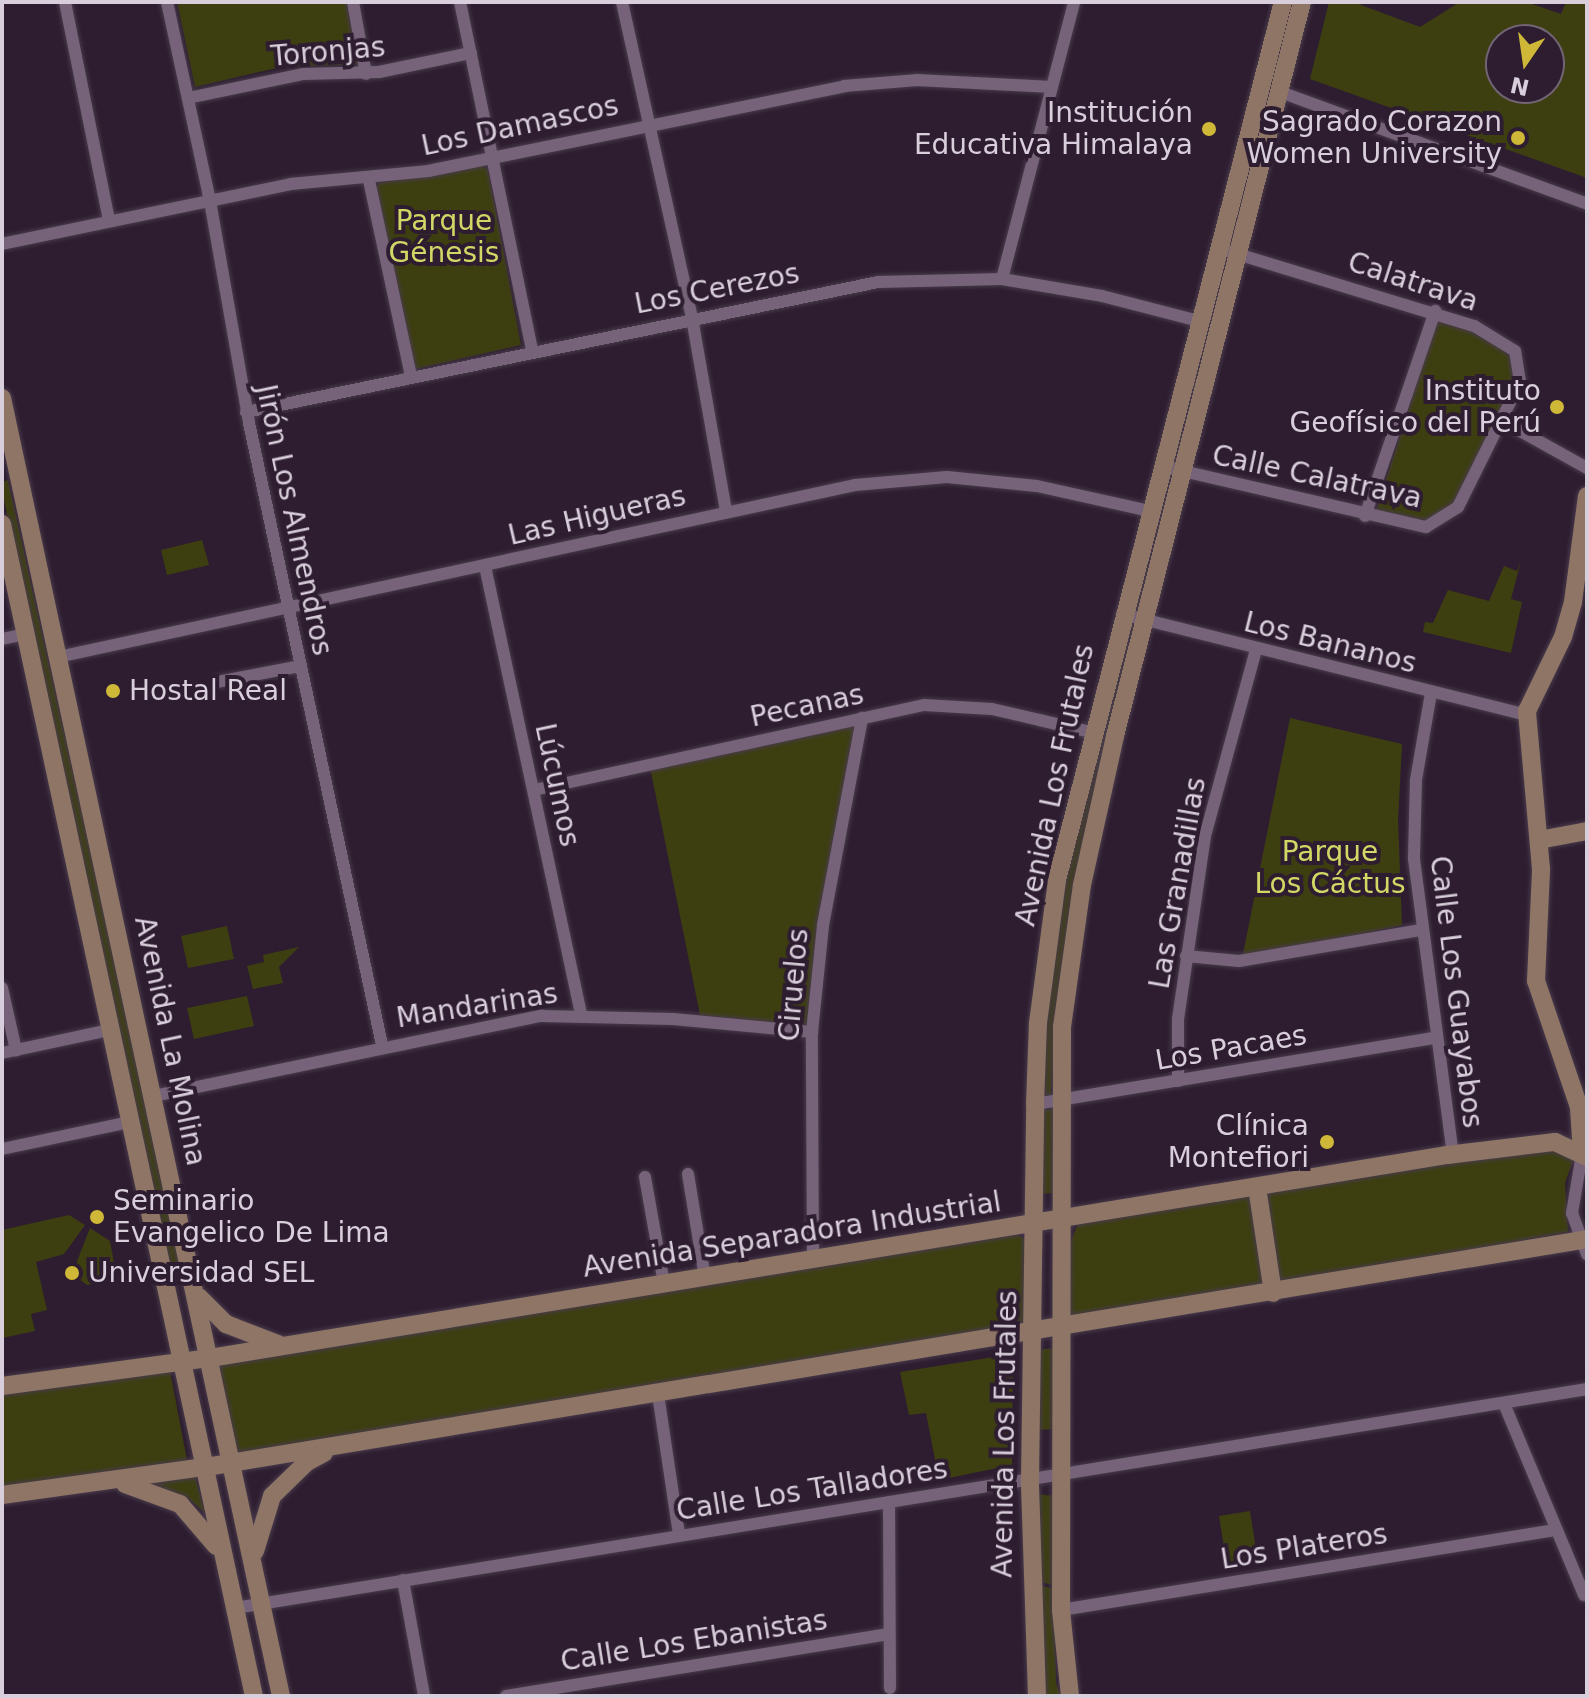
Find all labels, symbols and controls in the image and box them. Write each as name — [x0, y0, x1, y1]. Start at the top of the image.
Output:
north arrow — [1485, 24, 1565, 104]
street label: Toronjas — [269, 30, 387, 74]
text: N — [1508, 72, 1532, 100]
street label: Los Damascos — [418, 89, 622, 163]
place label: Institución Educativa Himalaya — [914, 96, 1193, 162]
place label: Sagrado Corazon Women University — [1246, 105, 1502, 171]
marker: Institución Educativa Himalaya — [1200, 120, 1218, 138]
marker: Sagrado Corazon Women University — [1509, 129, 1527, 147]
park label: Parque Génesis — [389, 204, 499, 270]
street label: Calatrava — [1344, 245, 1482, 319]
street label: Los Cerezos — [632, 257, 802, 321]
place label: Instituto Geofísico del Perú — [1289, 374, 1541, 440]
street label: Jirón Los Almendros — [249, 382, 339, 658]
marker: Instituto Geofísico del Perú — [1548, 398, 1566, 416]
street label: Calle Calatrava — [1209, 438, 1425, 516]
street label: Las Higueras — [505, 479, 689, 553]
street label: Los Bananos — [1240, 605, 1420, 681]
street label: Avenida Los Frutales — [1009, 641, 1101, 929]
place label: Hostal Real — [129, 674, 287, 708]
street label: Pecanas — [747, 678, 867, 734]
marker: Hostal Real — [104, 682, 122, 700]
street label: Lúcumos — [528, 720, 586, 850]
street label: Las Granadillas — [1143, 775, 1213, 991]
park label: Parque Los Cáctus — [1254, 835, 1406, 901]
street label: Calle Los Guayabos — [1423, 854, 1489, 1130]
street label: Avenida La Molina — [127, 913, 213, 1169]
street label: Ciruelos — [772, 927, 816, 1043]
street label: Mandarinas — [394, 977, 560, 1035]
street label: Los Pacaes — [1153, 1018, 1309, 1078]
place label: Clínica Montefiori — [1168, 1109, 1309, 1175]
marker: Clínica Montefiori — [1316, 1131, 1338, 1153]
place label: Seminario Evangelico De Lima — [113, 1184, 390, 1250]
street label: Avenida Separadora Industrial — [580, 1185, 1004, 1285]
marker: Seminario Evangelico De Lima — [88, 1208, 106, 1226]
place label: Universidad SEL — [88, 1256, 314, 1290]
marker: Universidad SEL — [63, 1264, 81, 1282]
street label: Avenida Los Frutales — [986, 1290, 1024, 1578]
street label: Calle Los Talladores — [674, 1452, 950, 1528]
street label: Los Plateros — [1218, 1517, 1390, 1577]
street label: Calle Los Ebanistas — [558, 1603, 830, 1679]

